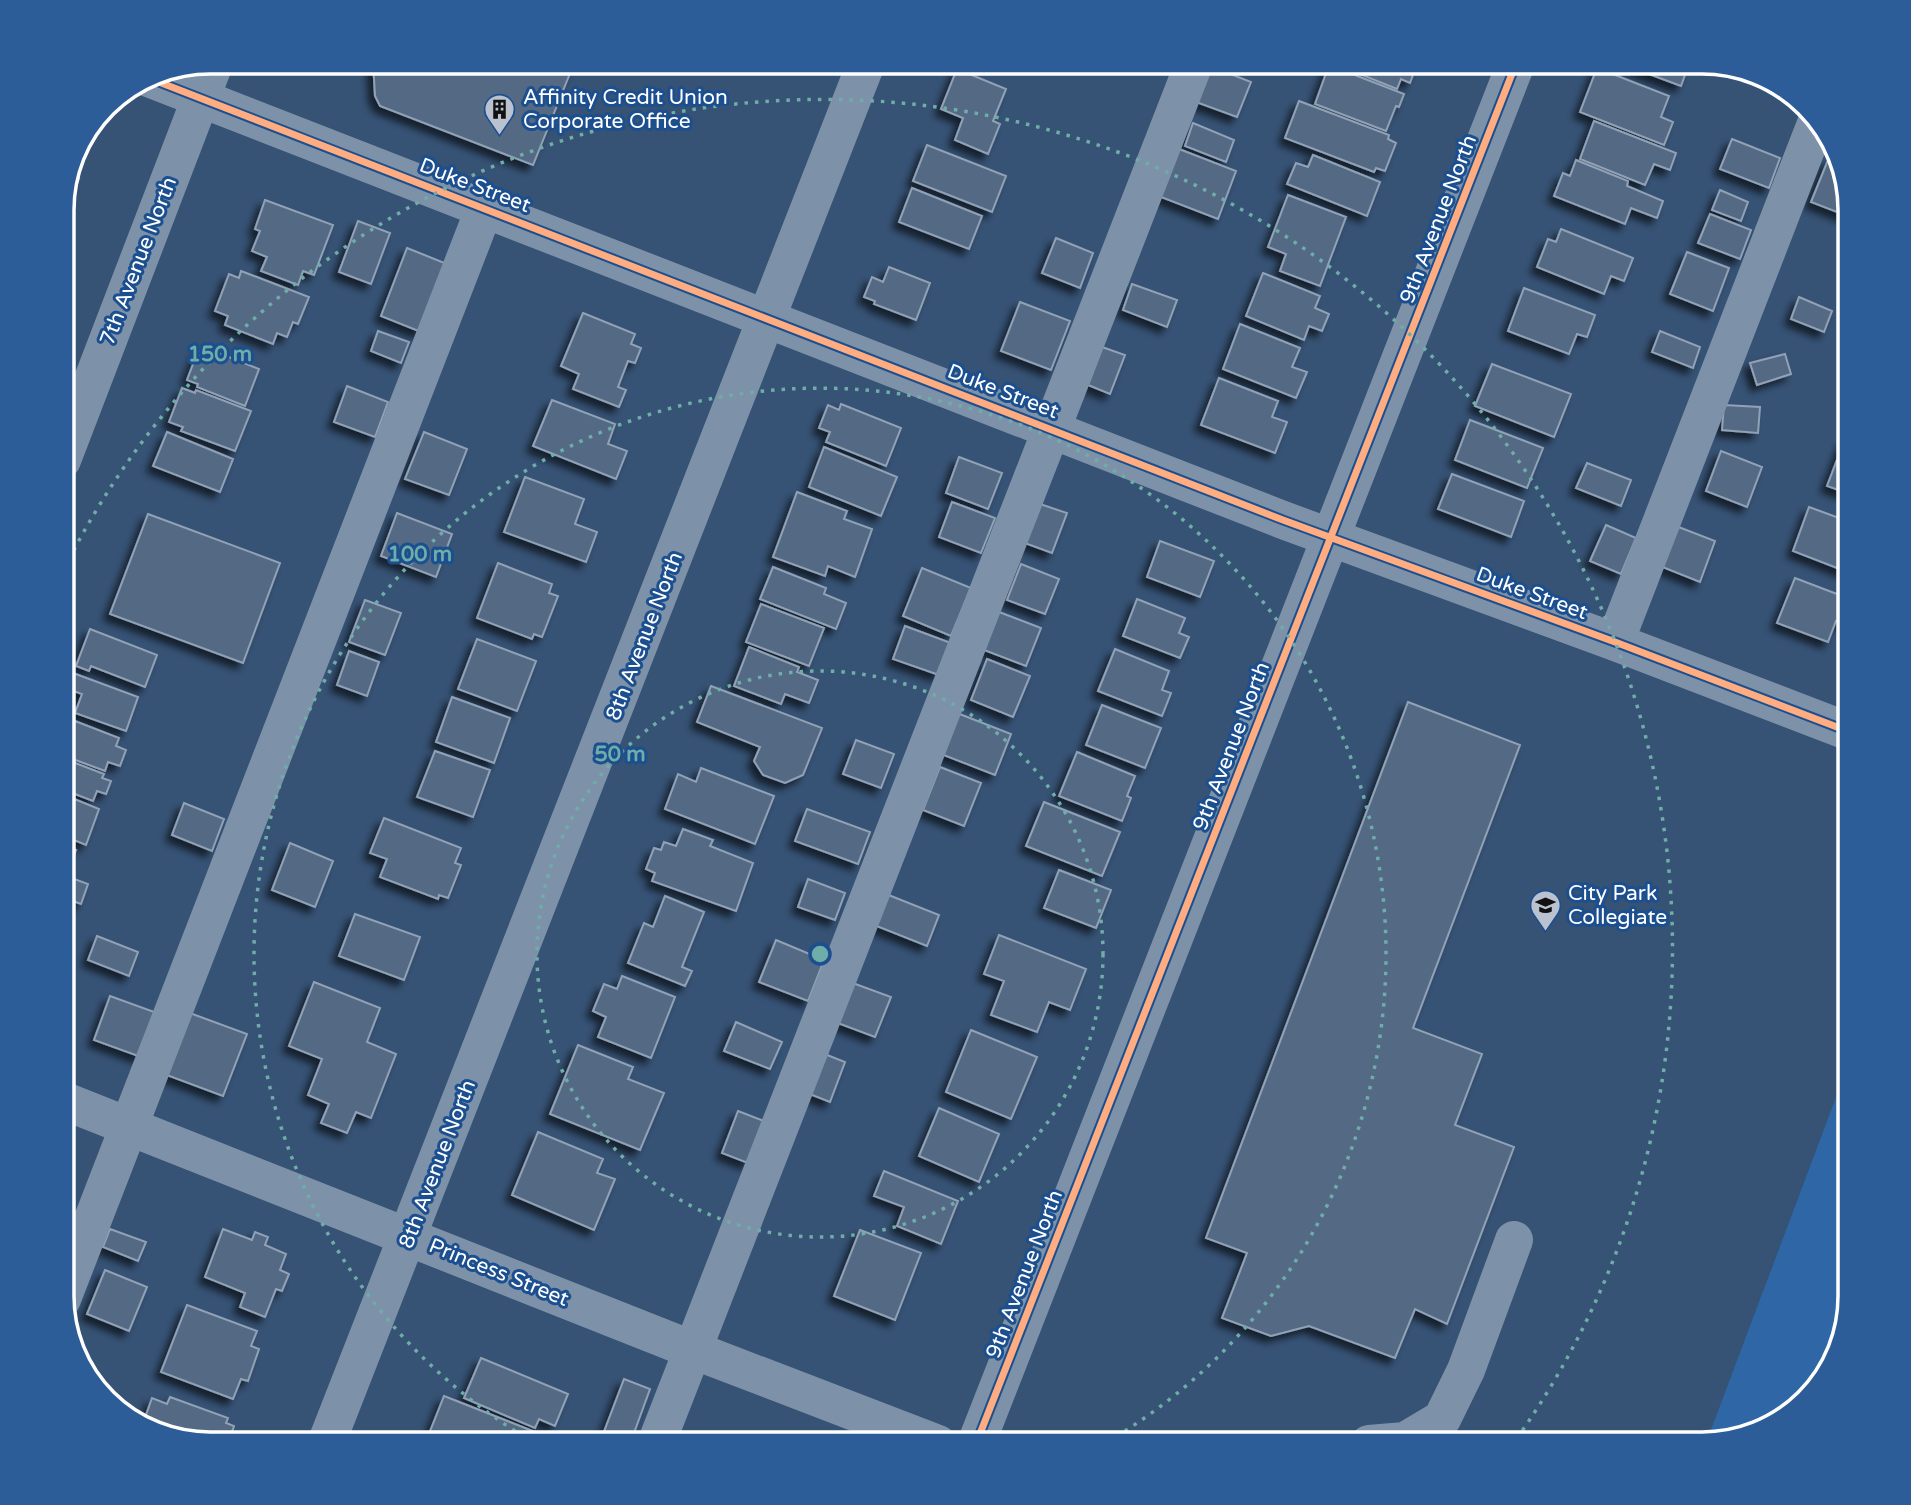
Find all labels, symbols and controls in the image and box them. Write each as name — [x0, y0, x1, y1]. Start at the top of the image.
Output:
place label: Affinity Credit Union Corporate Office — [523, 85, 728, 134]
building icon: Affinity Credit Union Corporate Office — [483, 92, 517, 136]
street label: 9th Avenue North — [1395, 131, 1482, 307]
street label: Duke Street — [416, 153, 534, 218]
street label: 7th Avenue North — [95, 173, 182, 349]
text: 150 m — [188, 342, 252, 367]
street label: Duke Street — [944, 359, 1062, 424]
text: 100 m — [388, 542, 452, 567]
street label: 8th Avenue North — [601, 548, 688, 724]
street label: Duke Street — [1473, 562, 1591, 625]
street label: 9th Avenue North — [1188, 658, 1275, 834]
text: 50 m — [594, 742, 646, 767]
place label: City Park Collegiate — [1568, 881, 1667, 930]
school or university icon: City Park Collegiate — [1528, 888, 1562, 932]
centre of rings — [808, 942, 832, 966]
street label: 8th Avenue North — [394, 1076, 481, 1252]
street label: 9th Avenue North — [981, 1186, 1068, 1362]
street label: Princess Street — [425, 1233, 572, 1312]

